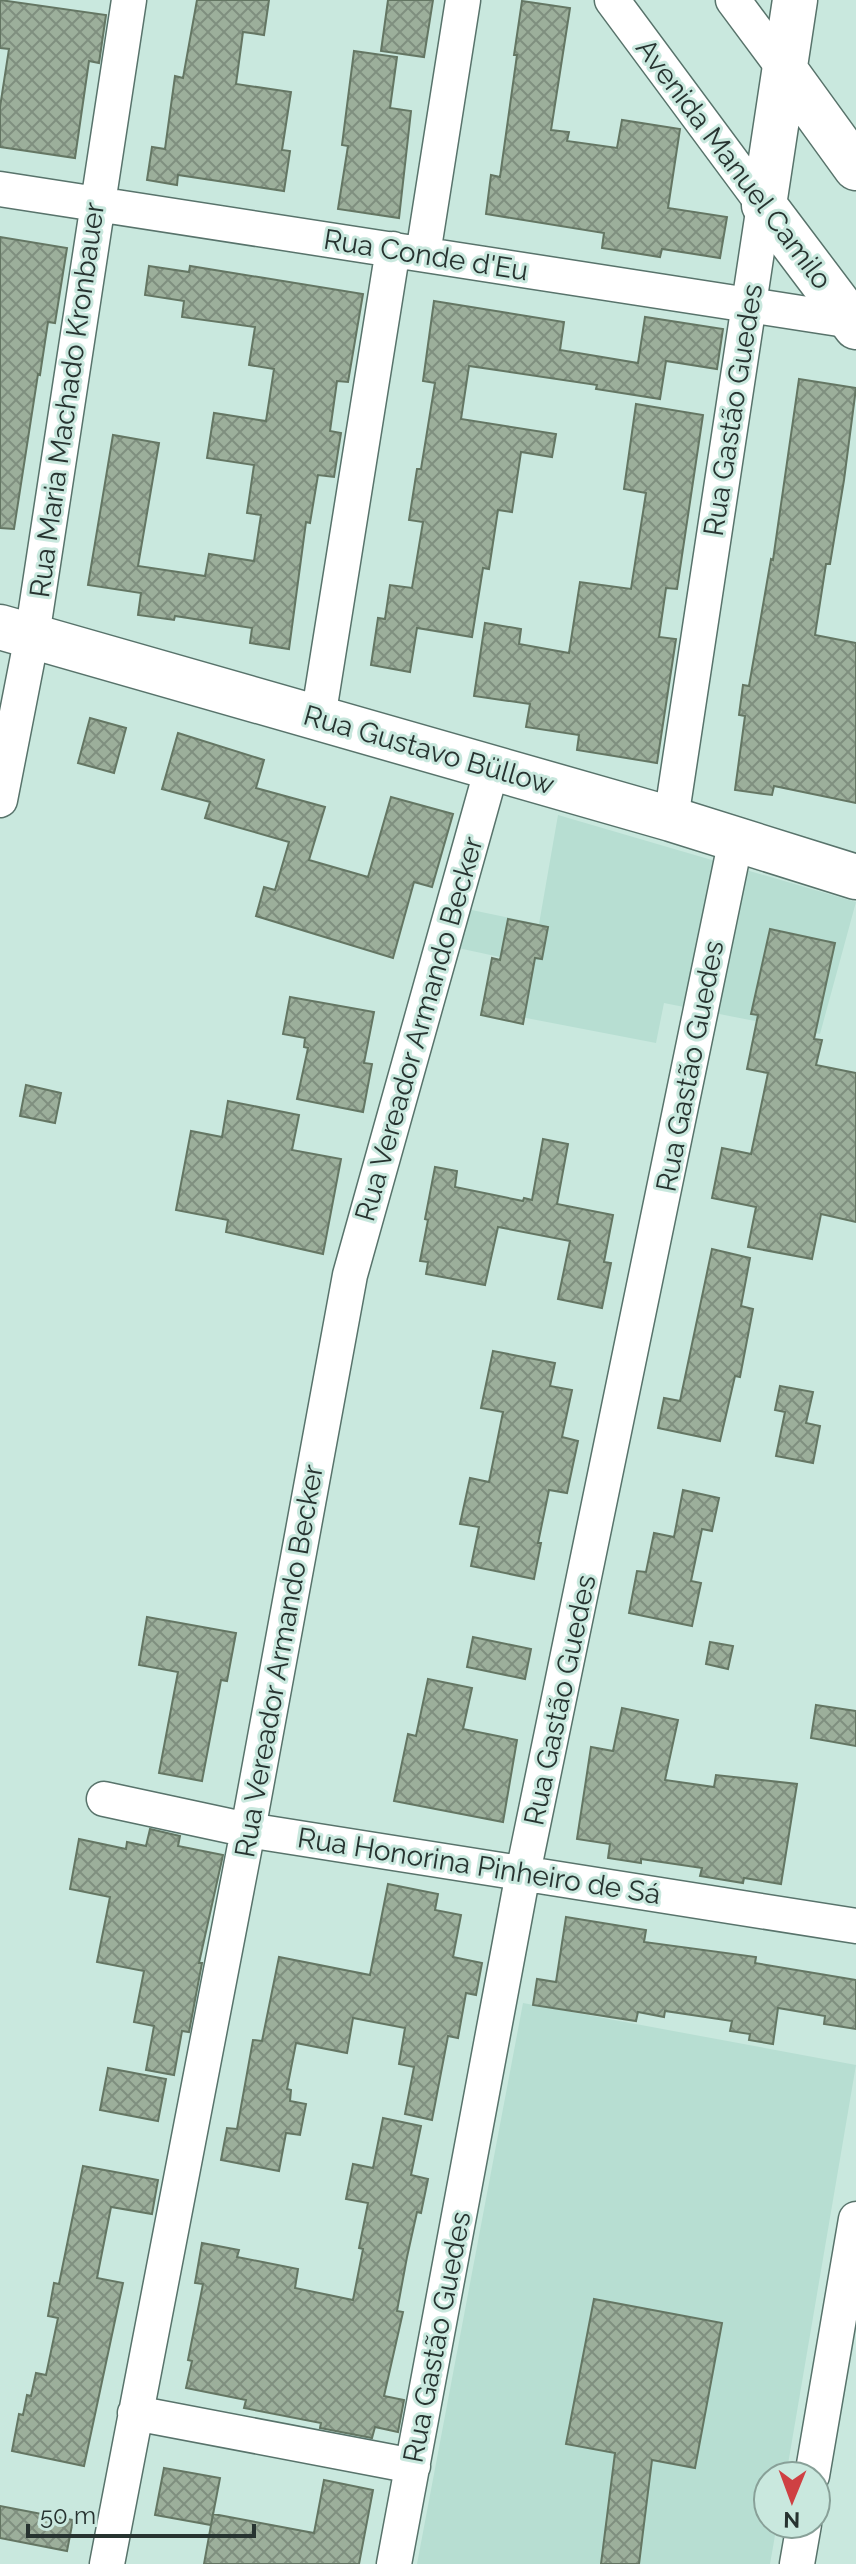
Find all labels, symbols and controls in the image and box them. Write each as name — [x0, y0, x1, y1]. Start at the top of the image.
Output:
street label: Avenida Manuel Camilo — [629, 32, 839, 296]
street label: Rua Maria Machado Kronbauer — [23, 200, 111, 600]
street label: Rua Conde d'Eu — [321, 223, 531, 287]
street label: Rua Gastão Guedes — [697, 282, 769, 538]
street label: Rua Gustavo Büllow — [300, 698, 558, 802]
street label: Rua Vereador Armando Becker — [348, 833, 490, 1225]
street label: Rua Gastão Guedes — [649, 938, 731, 1194]
street label: Rua Vereador Armando Becker — [228, 1462, 330, 1860]
street label: Rua Gastão Guedes — [517, 1572, 603, 1828]
street label: Rua Honorina Pinheiro de Sá — [295, 1821, 663, 1911]
street label: Rua Gastão Guedes — [396, 2209, 478, 2465]
north arrow — [752, 2460, 832, 2540]
scale bar — [28, 2488, 254, 2538]
text: 50 m — [40, 2501, 96, 2530]
text: N — [783, 2507, 800, 2533]

